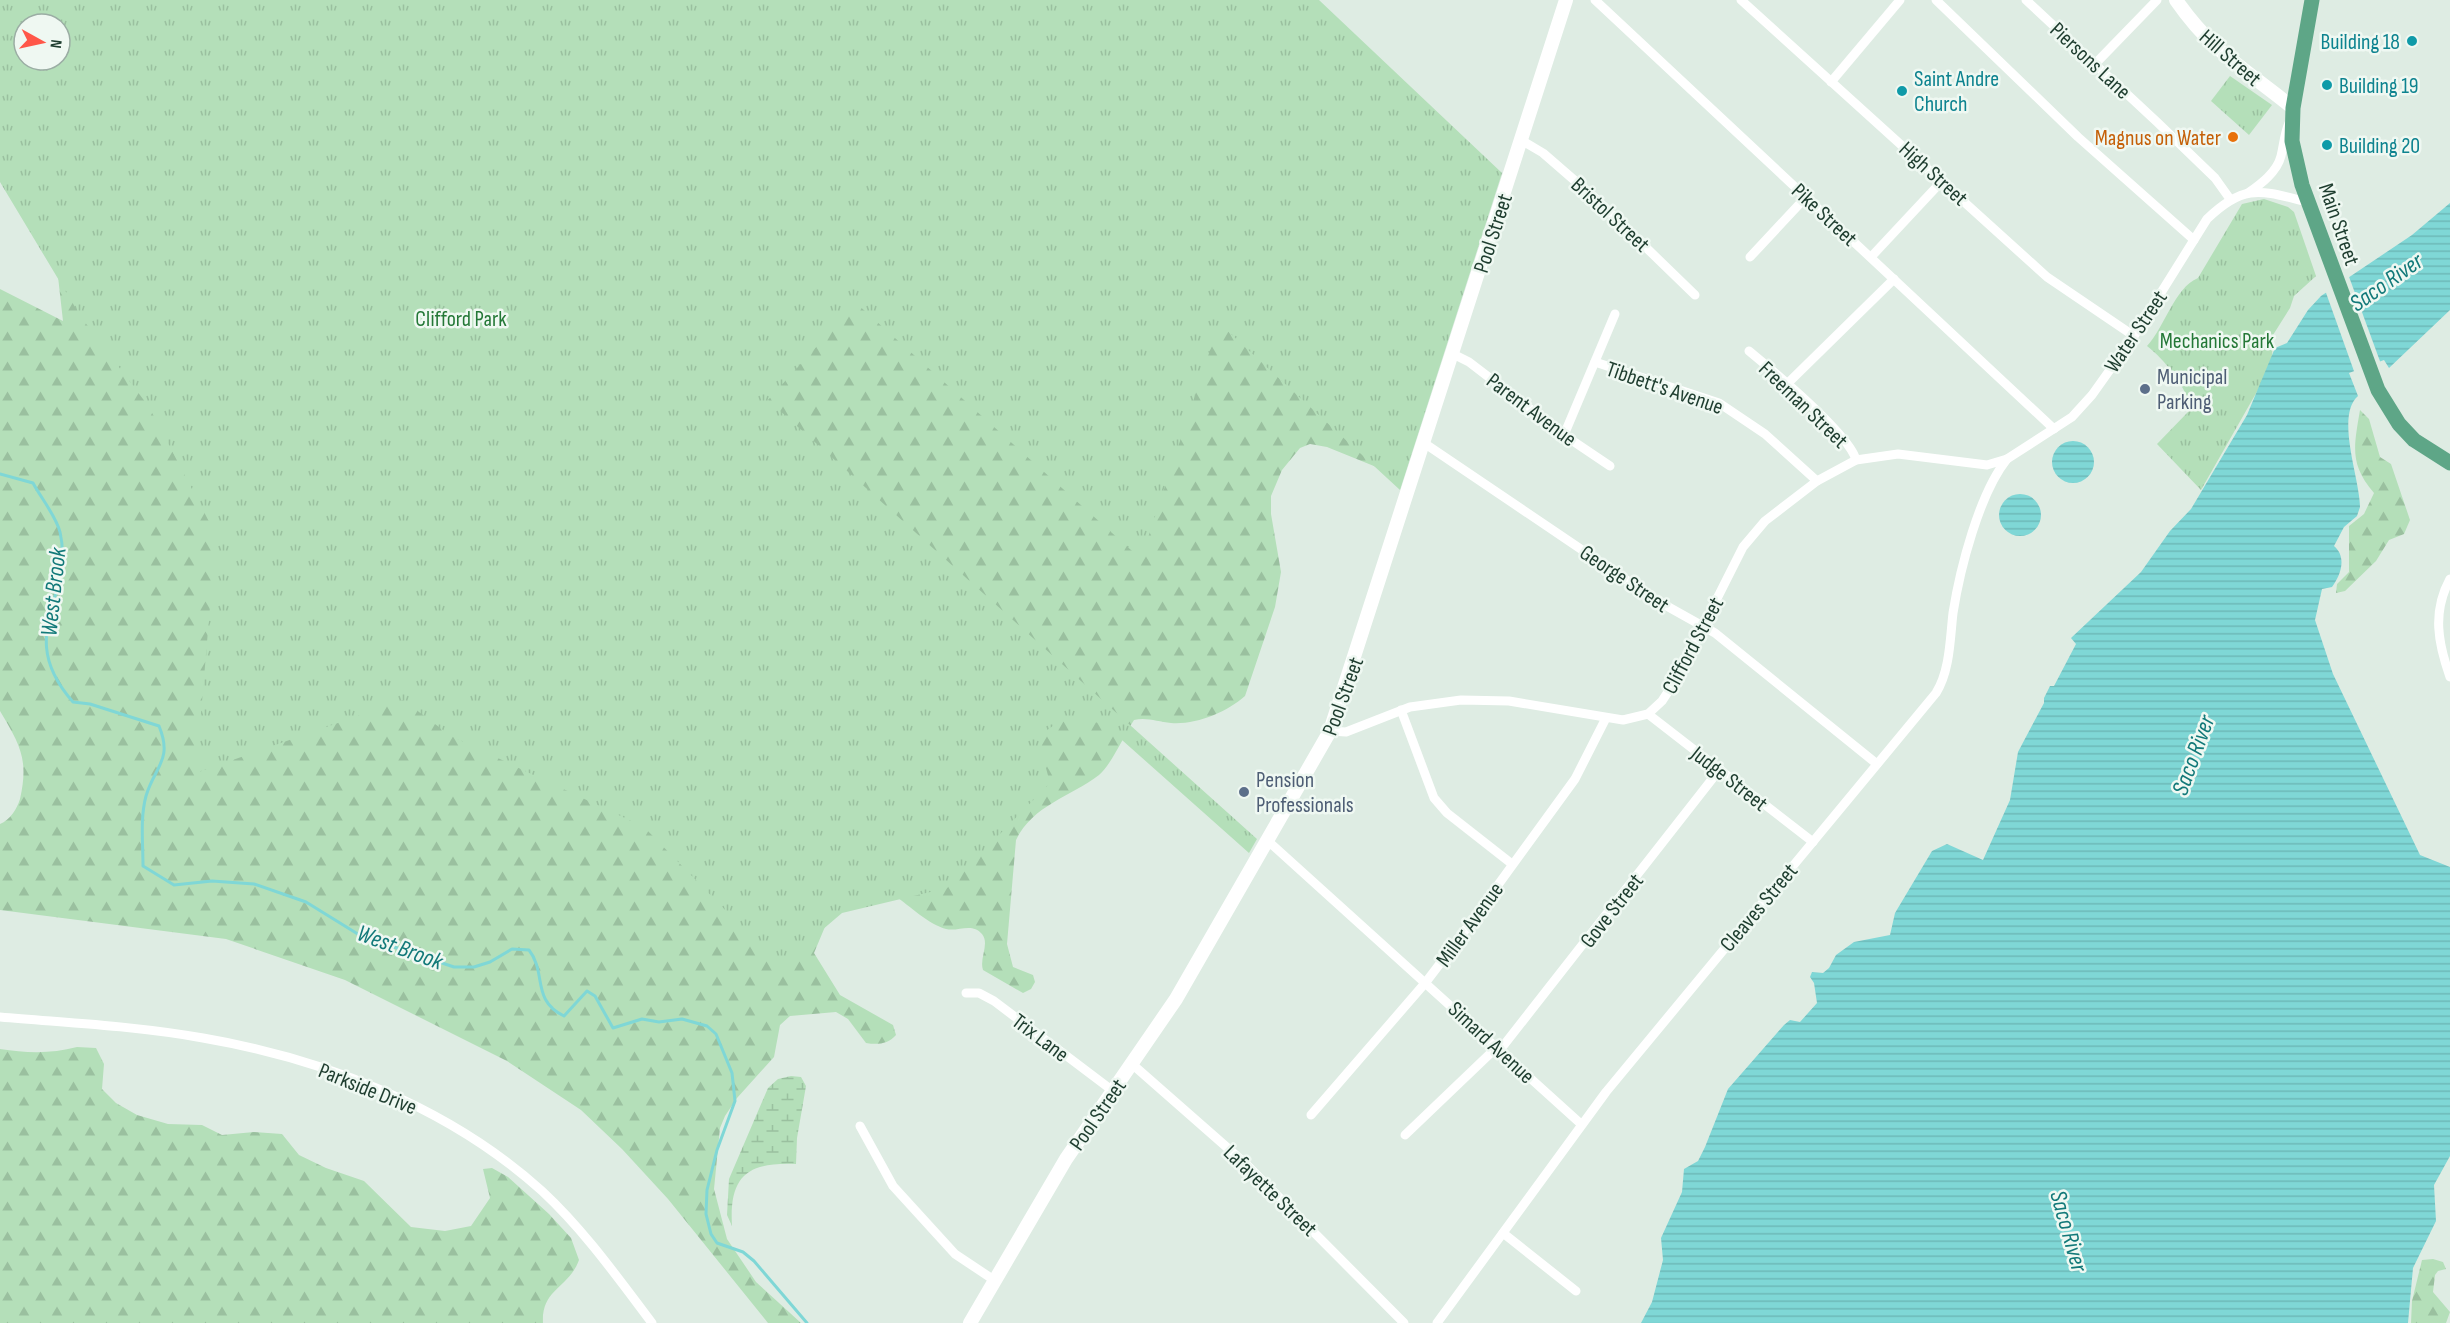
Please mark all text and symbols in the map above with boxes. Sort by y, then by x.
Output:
north arrow [12,12,72,72]
street label: Piersons Lane [2044,17,2136,105]
street label: Hill Street [2193,24,2267,93]
place label: Building 18 [2321,29,2400,56]
marker: Building 18 [2405,34,2419,48]
text: N [45,38,65,49]
place label: Saint Andre Church [1914,66,1999,118]
place label: Building 19 [2339,73,2419,100]
marker: Building 19 [2320,78,2334,92]
marker: Saint Andre Church [1895,84,1909,98]
place label: Magnus on Water [2095,125,2221,152]
marker: Magnus on Water [2226,130,2240,144]
place label: Building 20 [2339,133,2420,160]
street label: High Street [1893,136,1973,212]
marker: Building 20 [2320,138,2334,152]
street label: Bristol Street [1565,172,1655,259]
street label: Pike Street [1785,178,1863,253]
street label: Main Street [2312,180,2365,269]
street label: Pool Street [1468,190,1519,276]
water label: Saco River [2344,246,2430,318]
street label: Water Street [2099,285,2174,378]
park label: Clifford Park [415,306,507,333]
park label: Mechanics Park [2160,328,2275,355]
street label: Tibbett's Avenue [1602,356,1727,421]
street label: Freeman Street [1753,356,1854,455]
place label: Municipal Parking [2157,364,2227,416]
street label: Parent Avenue [1481,368,1581,453]
marker: Municipal Parking [2138,382,2152,396]
street label: George Street [1574,539,1674,619]
water label: West Brook [34,545,73,638]
street label: Clifford Street [1657,592,1730,699]
street label: Pool Street [1317,653,1370,739]
water label: Saco River [2166,710,2222,799]
street label: Judge Street [1684,740,1773,818]
place label: Pension Professionals [1256,767,1354,819]
marker: Pension Professionals [1237,785,1251,799]
street label: Cleaves Street [1714,858,1804,958]
street label: Gove Street [1575,868,1650,954]
street label: Miller Avenue [1431,877,1510,972]
water label: West Brook [353,919,448,977]
street label: Simard Avenue [1442,996,1540,1090]
street label: Trix Lane [1006,1008,1074,1068]
street label: Parkside Drive [314,1057,421,1121]
street label: Pool Street [1064,1073,1133,1156]
street label: Lafayette Street [1217,1140,1323,1243]
water label: Saco River [2043,1187,2094,1276]

